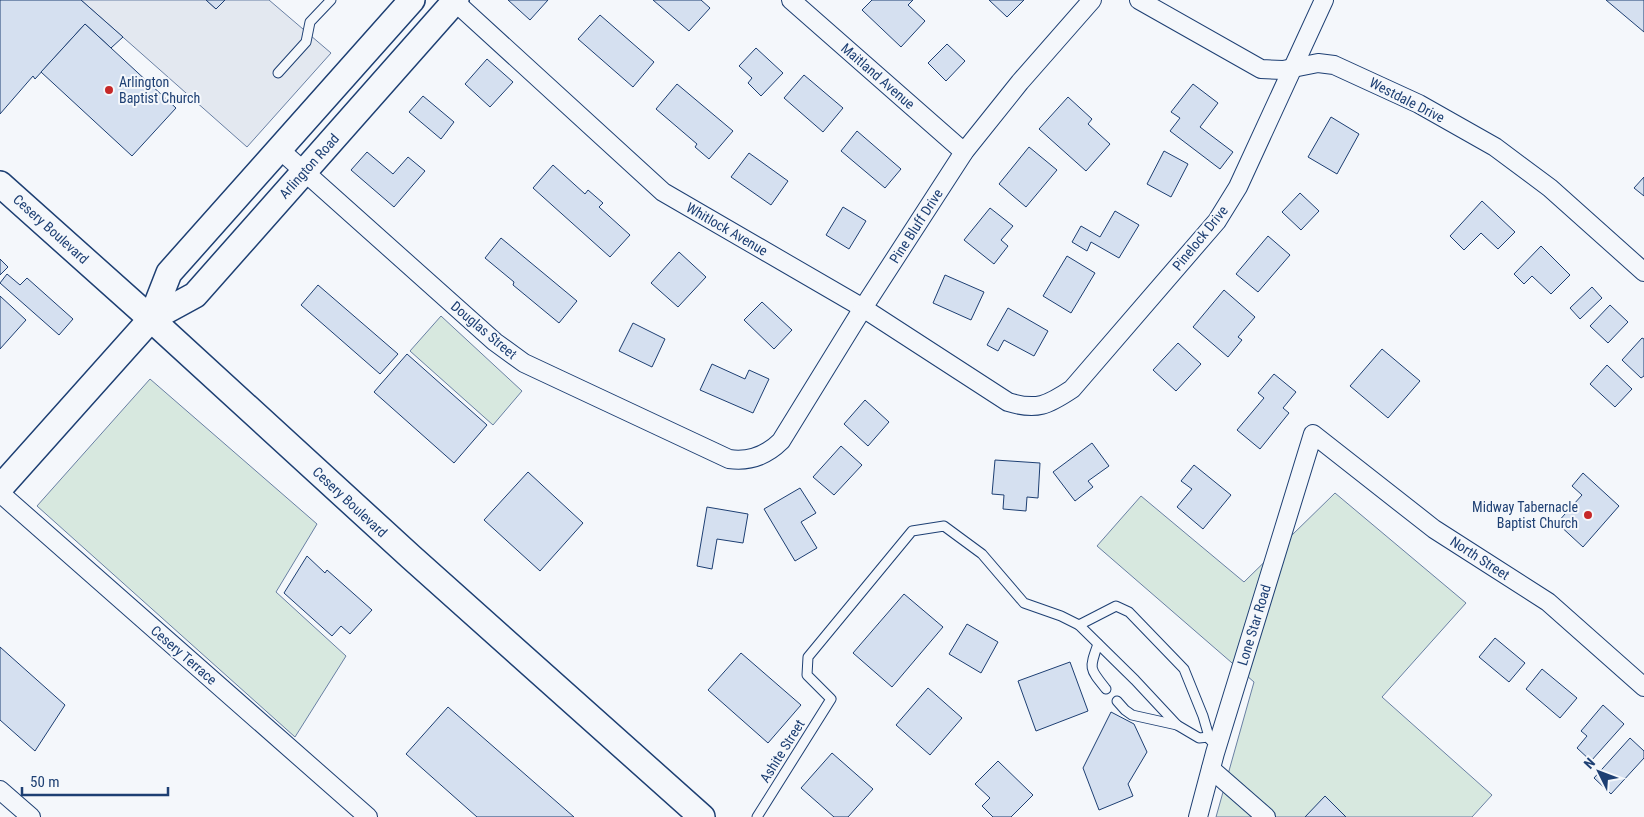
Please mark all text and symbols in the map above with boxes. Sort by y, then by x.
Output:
street label: Maitland Avenue [838,40,918,112]
place label: Arlington Baptist Church [119,74,200,106]
street label: Westdale Drive [1367,74,1448,126]
marker: Arlington Baptist Church [103,84,115,96]
street label: Arlington Road [276,130,342,202]
street label: Pine Bluff Drive [886,186,946,266]
street label: Cesery Boulevard [10,191,92,267]
street label: Whitlock Avenue [683,199,771,259]
street label: Pinelock Drive [1169,202,1231,274]
street label: Douglas Street [448,298,520,362]
street label: Cesery Boulevard [310,464,390,540]
place label: Midway Tabernacle Baptist Church [1472,499,1578,531]
marker: Midway Tabernacle Baptist Church [1582,509,1594,521]
street label: North Street [1447,533,1513,583]
street label: Lone Star Road [1234,583,1274,667]
street label: Cesery Terrace [148,622,220,688]
street label: Ashite Street [756,717,808,785]
north arrow [1574,747,1624,797]
text: N [1581,755,1598,772]
scale bar [22,764,169,796]
text: 50 m [30,773,60,791]

